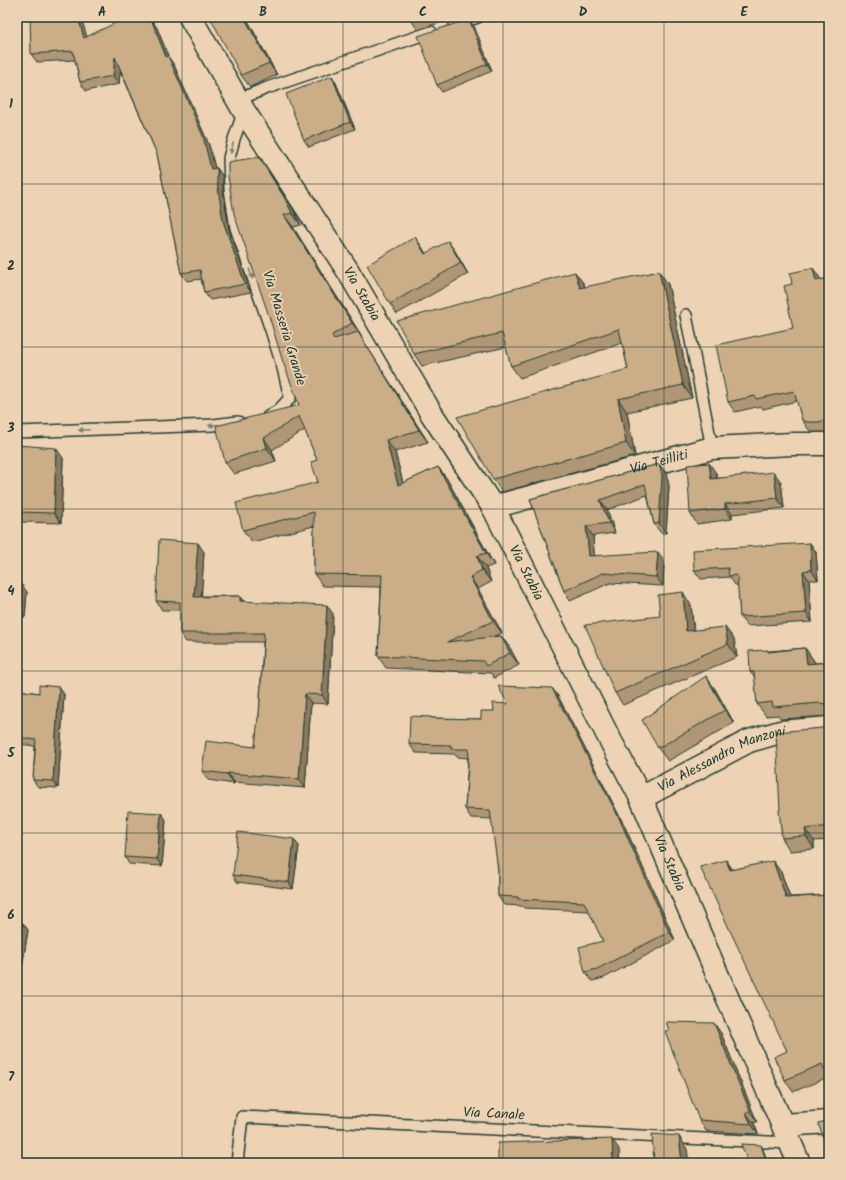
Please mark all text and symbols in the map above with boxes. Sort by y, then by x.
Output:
text: A [98,2,106,23]
text: B [259,2,267,23]
text: C [419,2,427,23]
text: D [579,2,588,23]
text: E [740,2,748,23]
text: 1 [9,94,13,115]
one-way arrow [229,142,235,154]
text: 2 [7,256,15,277]
street label: Via Stabia [337,263,386,325]
street label: Via Masseria Grande [256,268,312,389]
one-way arrow [249,269,255,281]
text: 3 [6,418,15,439]
one-way arrow [208,421,220,428]
one-way arrow [77,427,90,433]
street label: Via Teilliti [628,444,691,481]
street label: Via Stabia [503,541,549,604]
text: 4 [7,581,15,602]
street label: Via Alessandro Manzoni [654,721,787,798]
text: 5 [7,743,16,764]
street label: Via Stabia [647,832,691,895]
text: 6 [7,905,15,926]
text: 7 [8,1067,15,1088]
street label: Via Canale [463,1101,526,1127]

